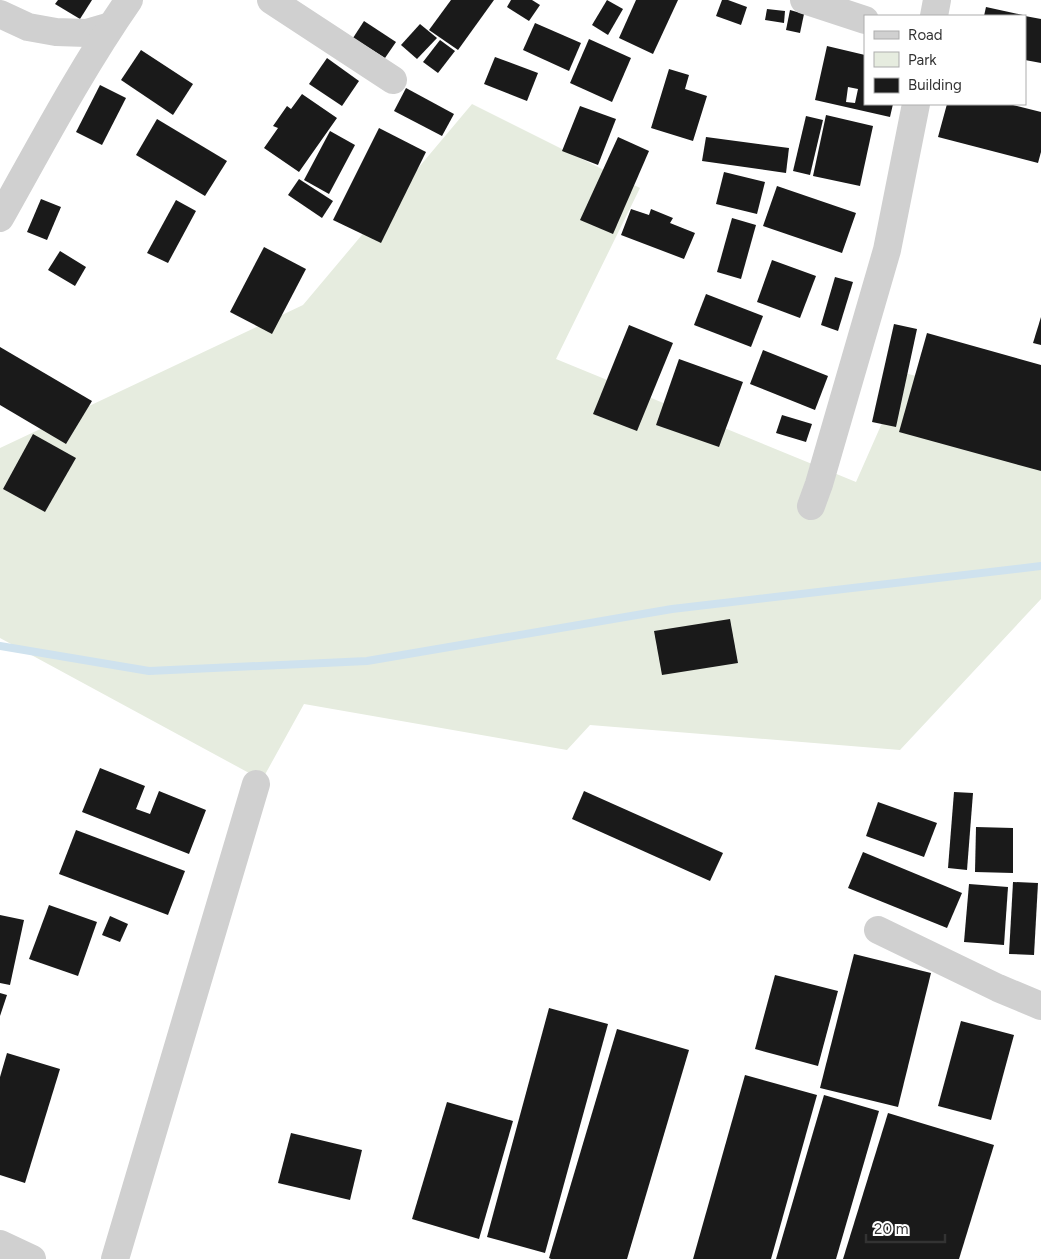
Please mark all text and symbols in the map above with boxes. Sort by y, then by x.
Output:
legend [864,15,1026,105]
text: Road [908,26,943,44]
text: Park [908,51,937,69]
text: Building [908,76,962,94]
scale bar [866,1212,945,1244]
text: 20 m [874,1220,908,1238]

